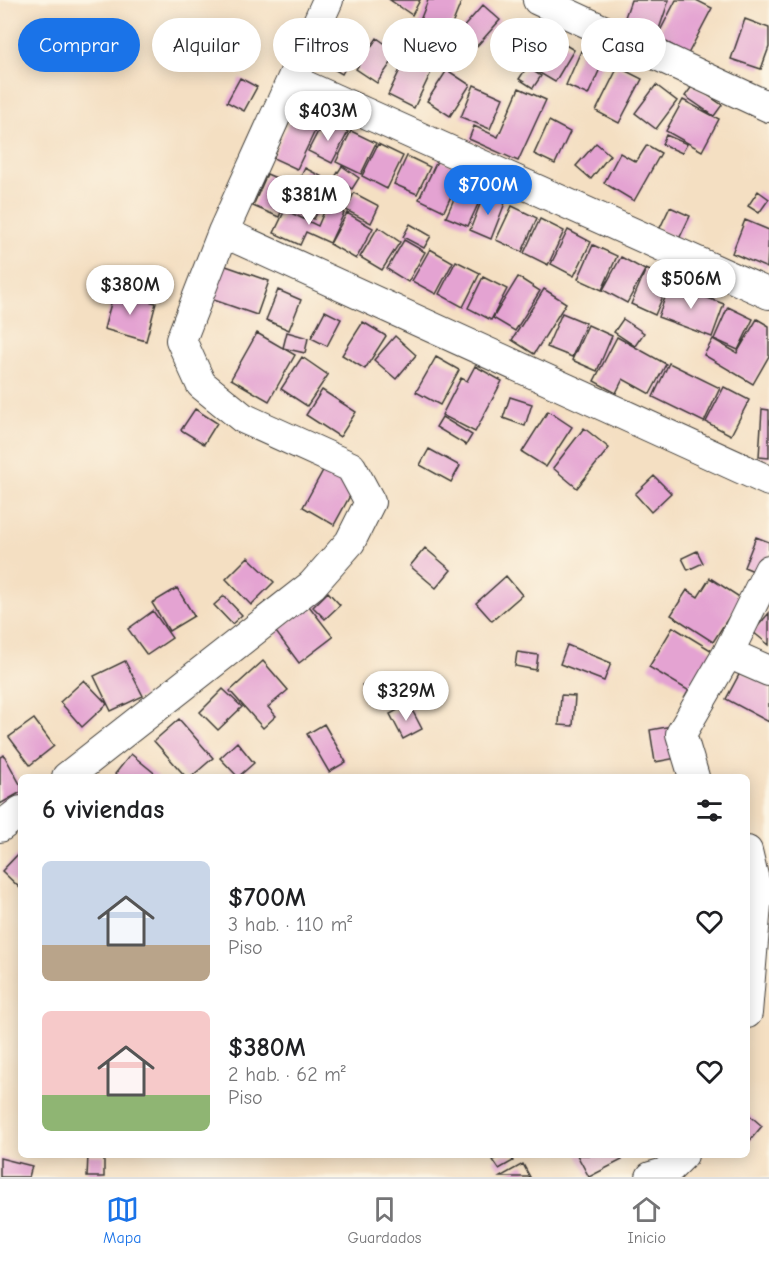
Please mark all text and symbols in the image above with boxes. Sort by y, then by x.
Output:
chip: Comprar [18,18,140,72]
chip: Alquilar [152,18,261,72]
chip: Filtros [273,18,370,72]
chip: Nuevo [382,18,478,72]
chip: Piso [490,18,569,72]
chip: Casa [581,18,666,72]
pin: $403M [286,91,370,142]
text: $403M [299,99,357,122]
pin: $700M [446,165,530,216]
text: $700M [458,173,518,196]
pin: $381M [267,175,351,226]
text: $381M [281,183,337,206]
pin: $506M [649,259,733,310]
pin: $380M [88,265,172,316]
text: $506M [661,267,721,290]
text: $380M [100,273,160,296]
pin: $329M [364,671,448,722]
text: $329M [377,679,435,702]
icon: filters [693,794,726,827]
text: 6 viviendas [42,795,164,825]
text: $700M [228,883,306,913]
icon: home [90,885,162,957]
icon: heart [693,905,726,938]
text: 3 hab. · 110 m² [228,913,352,936]
text: Piso [228,936,263,959]
text: $380M [228,1033,306,1063]
icon: home [90,1035,162,1107]
icon: heart [693,1055,726,1088]
text: 2 hab. · 62 m² [228,1063,346,1086]
text: Piso [228,1086,263,1109]
tab: Mapa [103,1193,141,1247]
tab: Guardados [347,1193,421,1247]
tab: Inicio [627,1193,666,1247]

